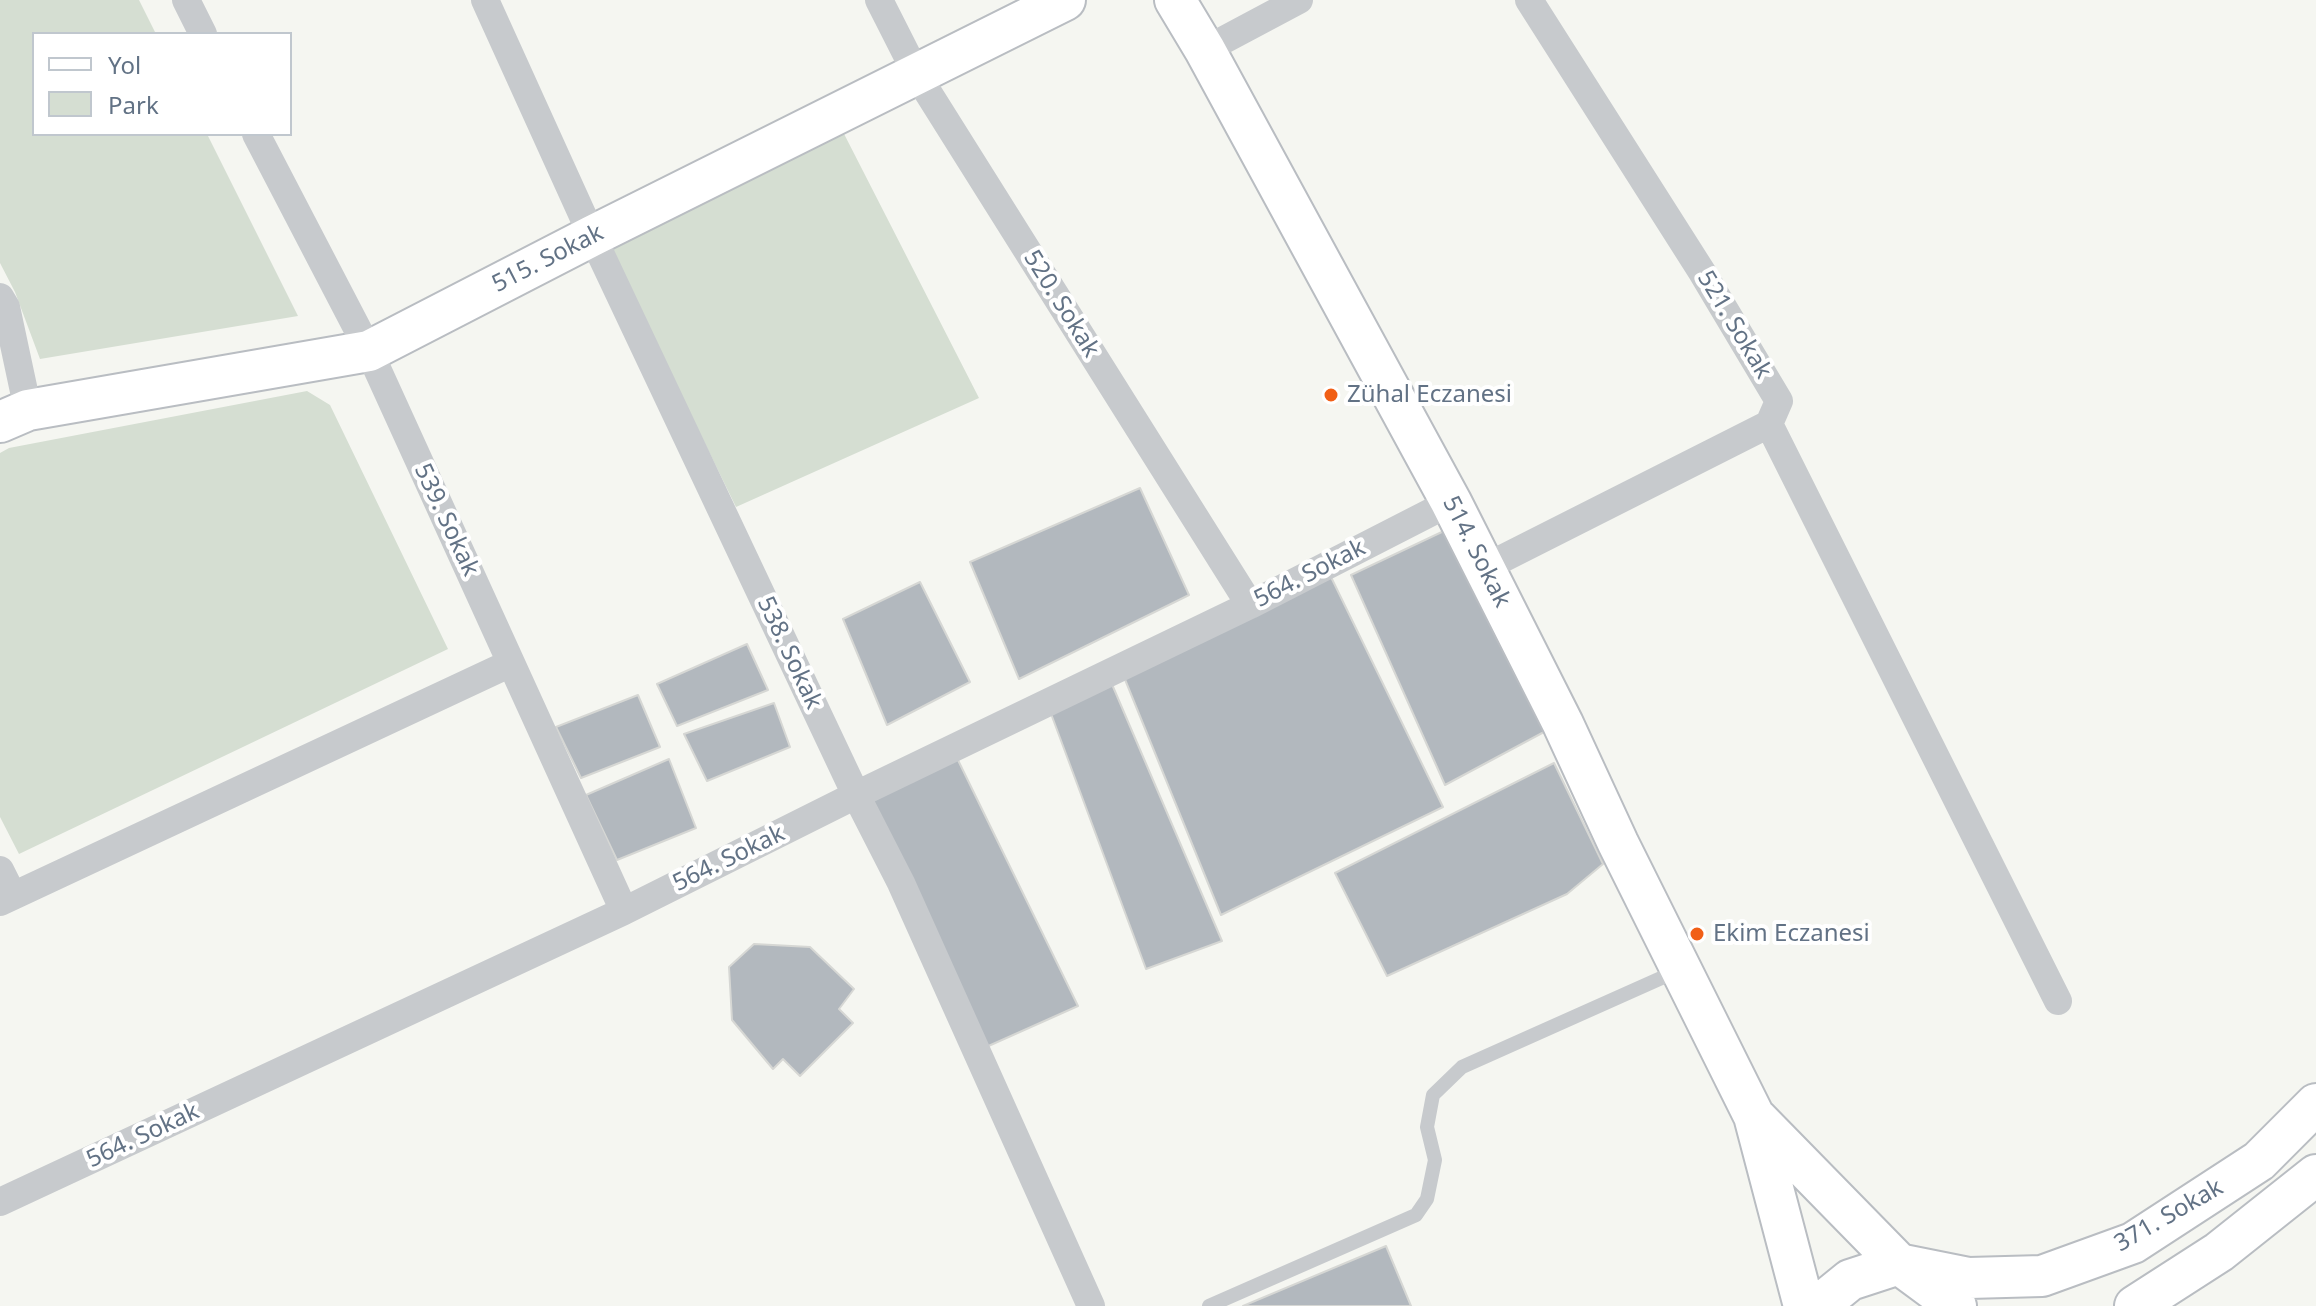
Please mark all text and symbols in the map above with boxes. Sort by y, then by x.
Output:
legend [32,32,292,136]
text: Yol [108,48,141,81]
text: Park [108,88,159,121]
street label: 515. Sokak [488,219,608,299]
street label: 520. Sokak [1017,245,1105,363]
street label: 521. Sokak [1691,266,1777,384]
place label: Zühal Eczanesi [1347,381,1512,409]
marker: Zühal Eczanesi [1322,386,1340,404]
street label: 539. Sokak [407,459,485,581]
street label: 514. Sokak [1436,492,1516,612]
street label: 564. Sokak [1250,534,1370,614]
street label: 538. Sokak [750,592,828,714]
street label: 564. Sokak [668,820,790,898]
place label: Ekim Eczanesi [1713,920,1870,948]
marker: Ekim Eczanesi [1688,925,1706,943]
street label: 564. Sokak [82,1097,204,1175]
street label: 371. Sokak [2110,1173,2228,1259]

